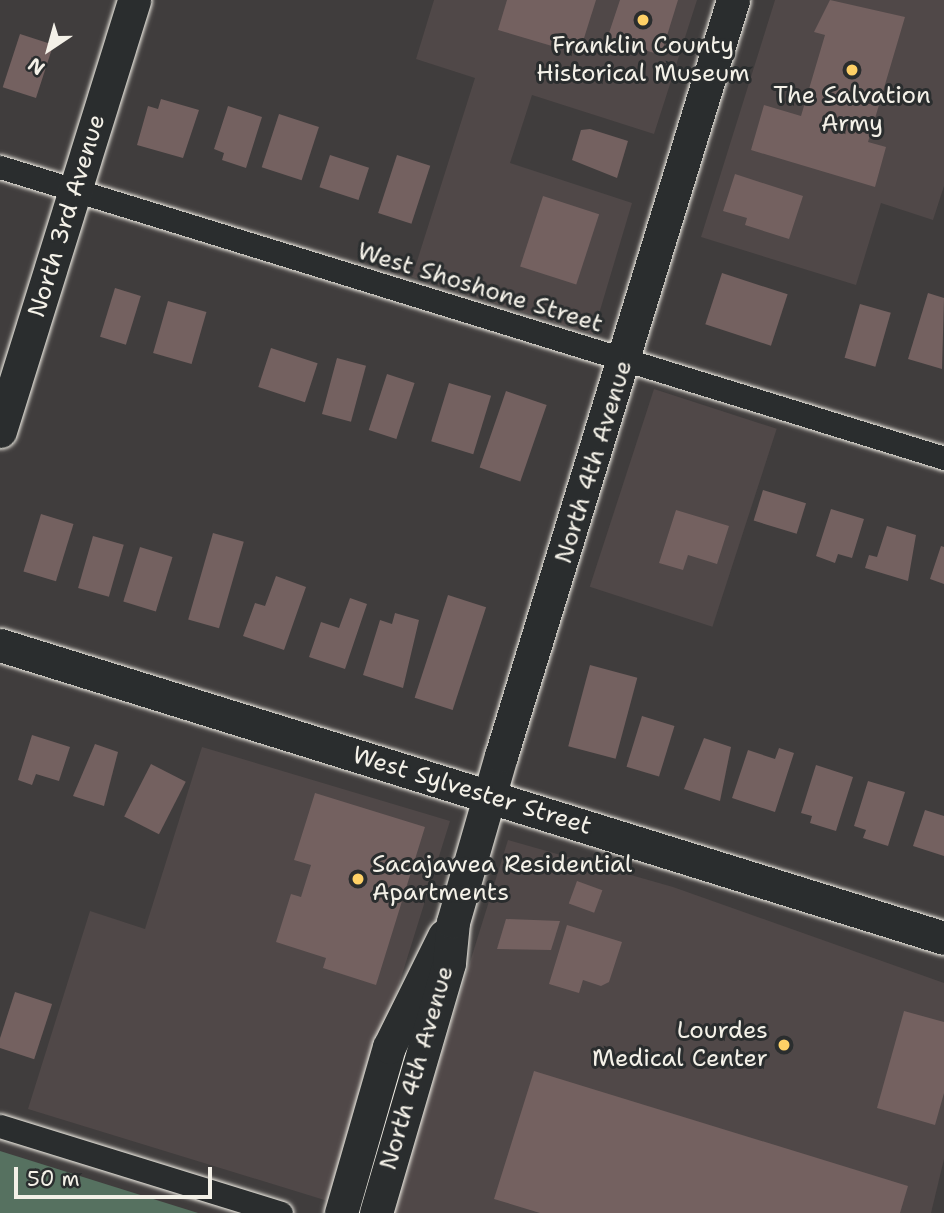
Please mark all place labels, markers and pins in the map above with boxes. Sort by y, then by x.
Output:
marker: Franklin County Historical Museum [635,12,651,28]
place label: Franklin County Historical Museum [536,32,750,88]
marker: The Salvation Army [844,62,860,78]
place label: The Salvation Army [773,82,931,138]
place label: Sacajawea Residential Apartments [372,851,632,907]
marker: Sacajawea Residential Apartments [350,871,366,887]
place label: Lourdes Medical Center [592,1017,768,1073]
marker: Lourdes Medical Center [774,1035,794,1055]

